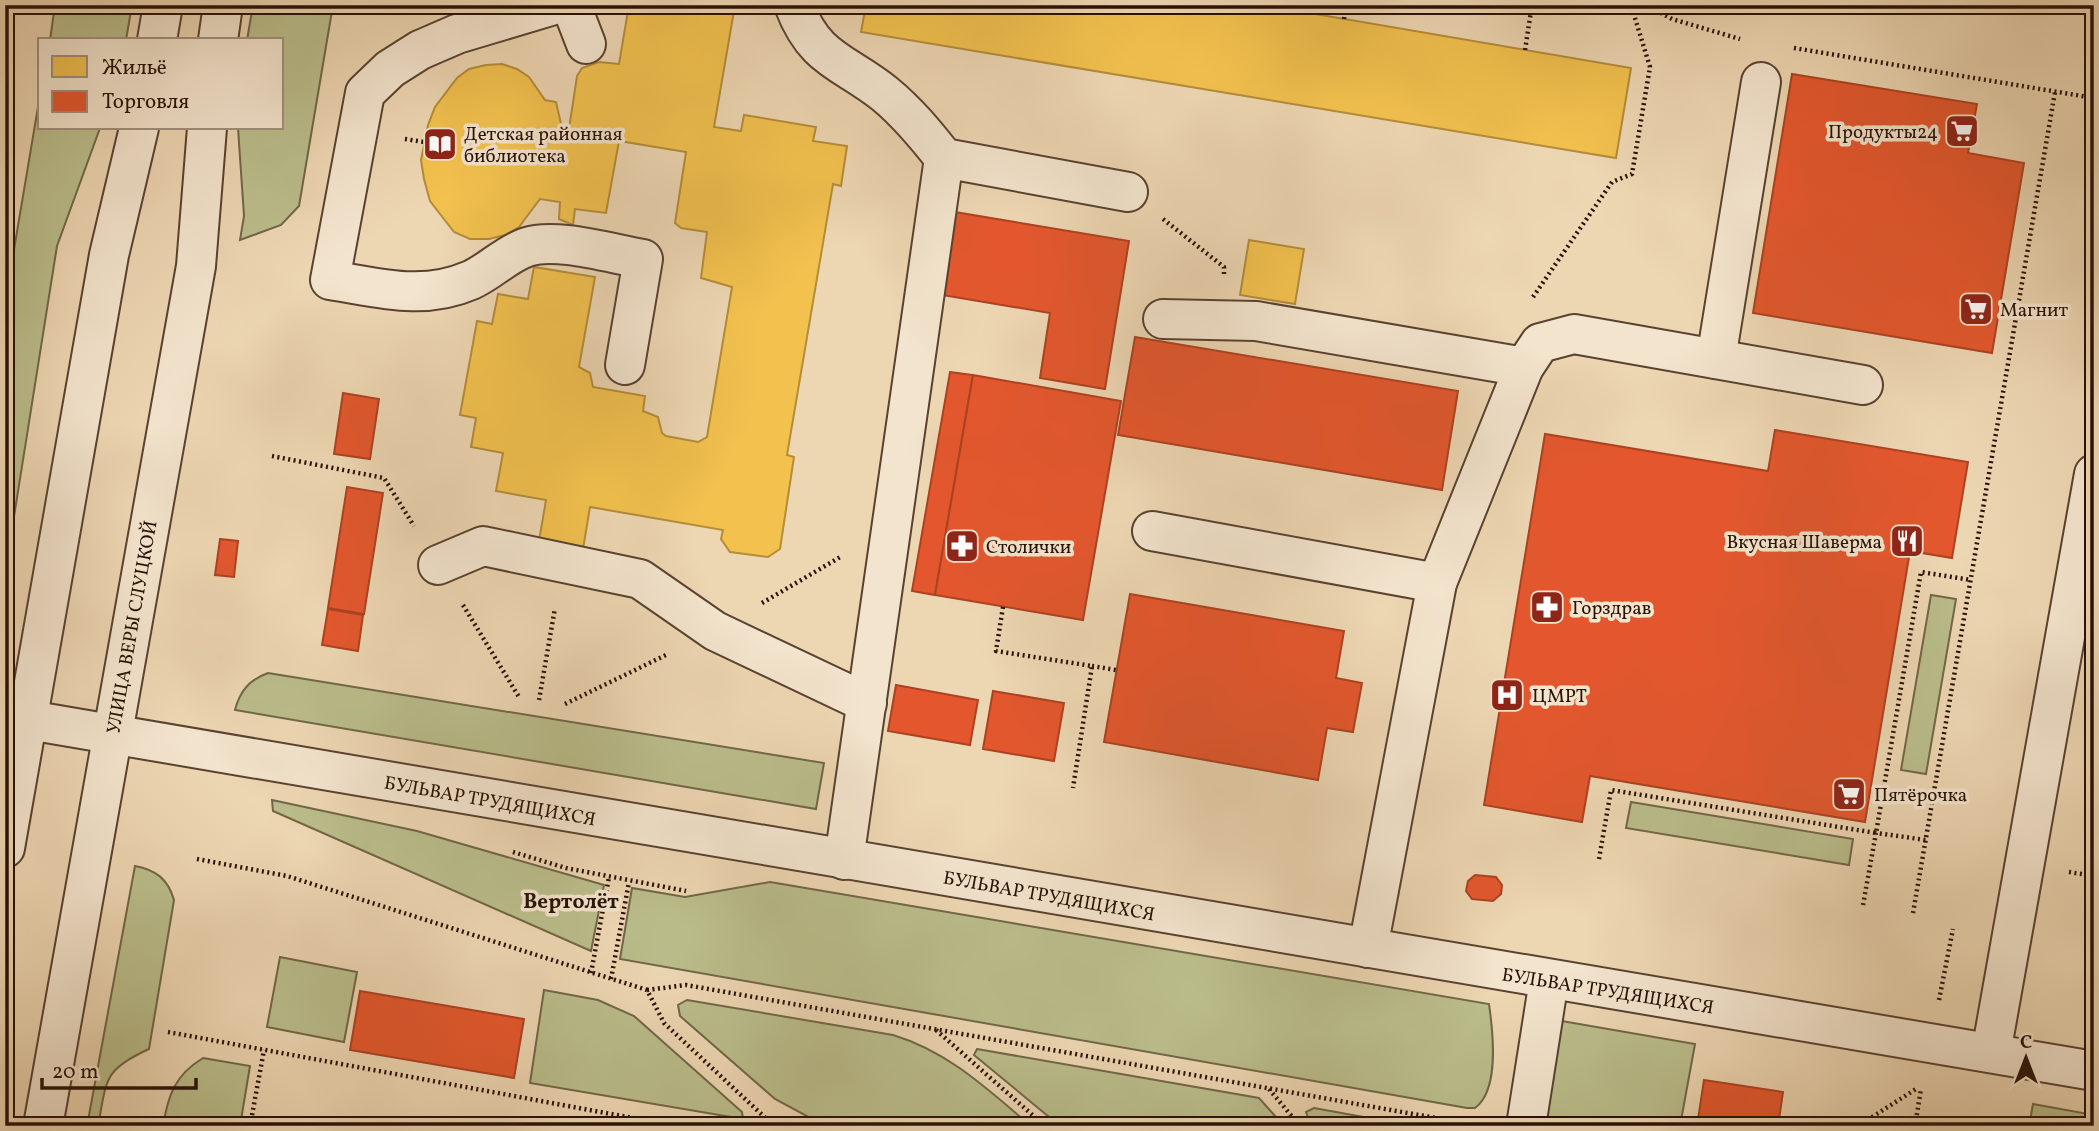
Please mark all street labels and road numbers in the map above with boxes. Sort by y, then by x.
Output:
street label: УЛИЦА ВЕРЫ СЛУЦКОЙ [101,518,165,736]
street label: БУЛЬВАР ТРУДЯЩИХСЯ [382,771,598,833]
street label: БУЛЬВАР ТРУДЯЩИХСЯ [941,866,1157,928]
street label: БУЛЬВАР ТРУДЯЩИХСЯ [1500,962,1716,1022]

